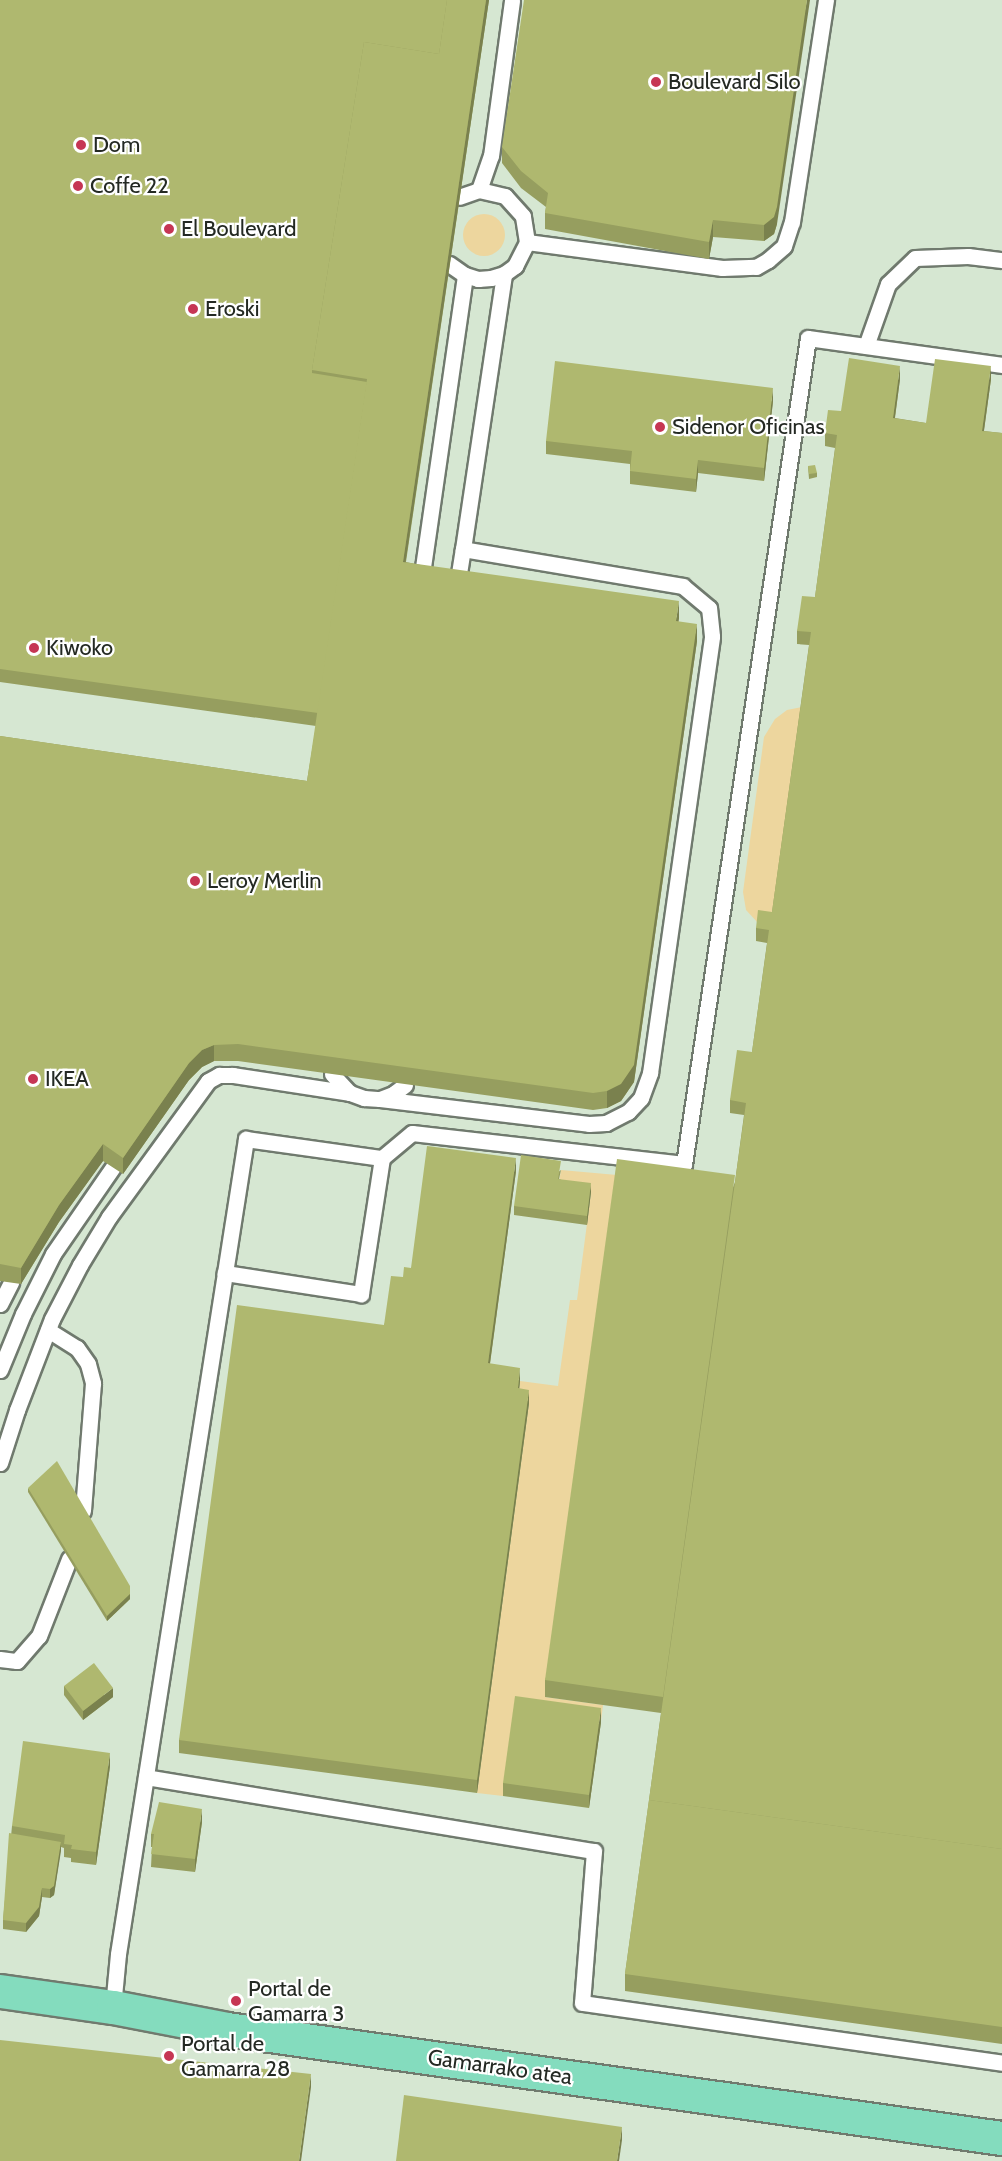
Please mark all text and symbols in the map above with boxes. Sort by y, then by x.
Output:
place label: Boulevard Silo [668,69,801,95]
marker: Boulevard Silo [649,75,663,89]
place label: Dom [93,132,140,158]
marker: Dom [74,138,88,152]
place label: Coffe 22 [90,173,169,199]
marker: Coffe 22 [71,179,85,193]
place label: El Boulevard [181,216,296,242]
marker: El Boulevard [162,222,176,236]
place label: Eroski [205,296,259,322]
marker: Eroski [186,302,200,316]
place label: Sidenor Oficinas [672,414,825,440]
marker: Sidenor Oficinas [653,420,667,434]
place label: Kiwoko [46,635,113,661]
marker: Kiwoko [27,641,41,655]
place label: Leroy Merlin [207,868,322,894]
marker: Leroy Merlin [188,874,202,888]
place label: IKEA [45,1066,89,1092]
marker: IKEA [26,1072,40,1086]
place label: Portal de Gamarra 3 [248,1975,344,2026]
marker: Portal de Gamarra 3 [229,1994,243,2008]
place label: Portal de Gamarra 28 [181,2030,290,2082]
street label: Gamarrako atea [426,2044,574,2090]
marker: Portal de Gamarra 28 [162,2049,176,2063]

